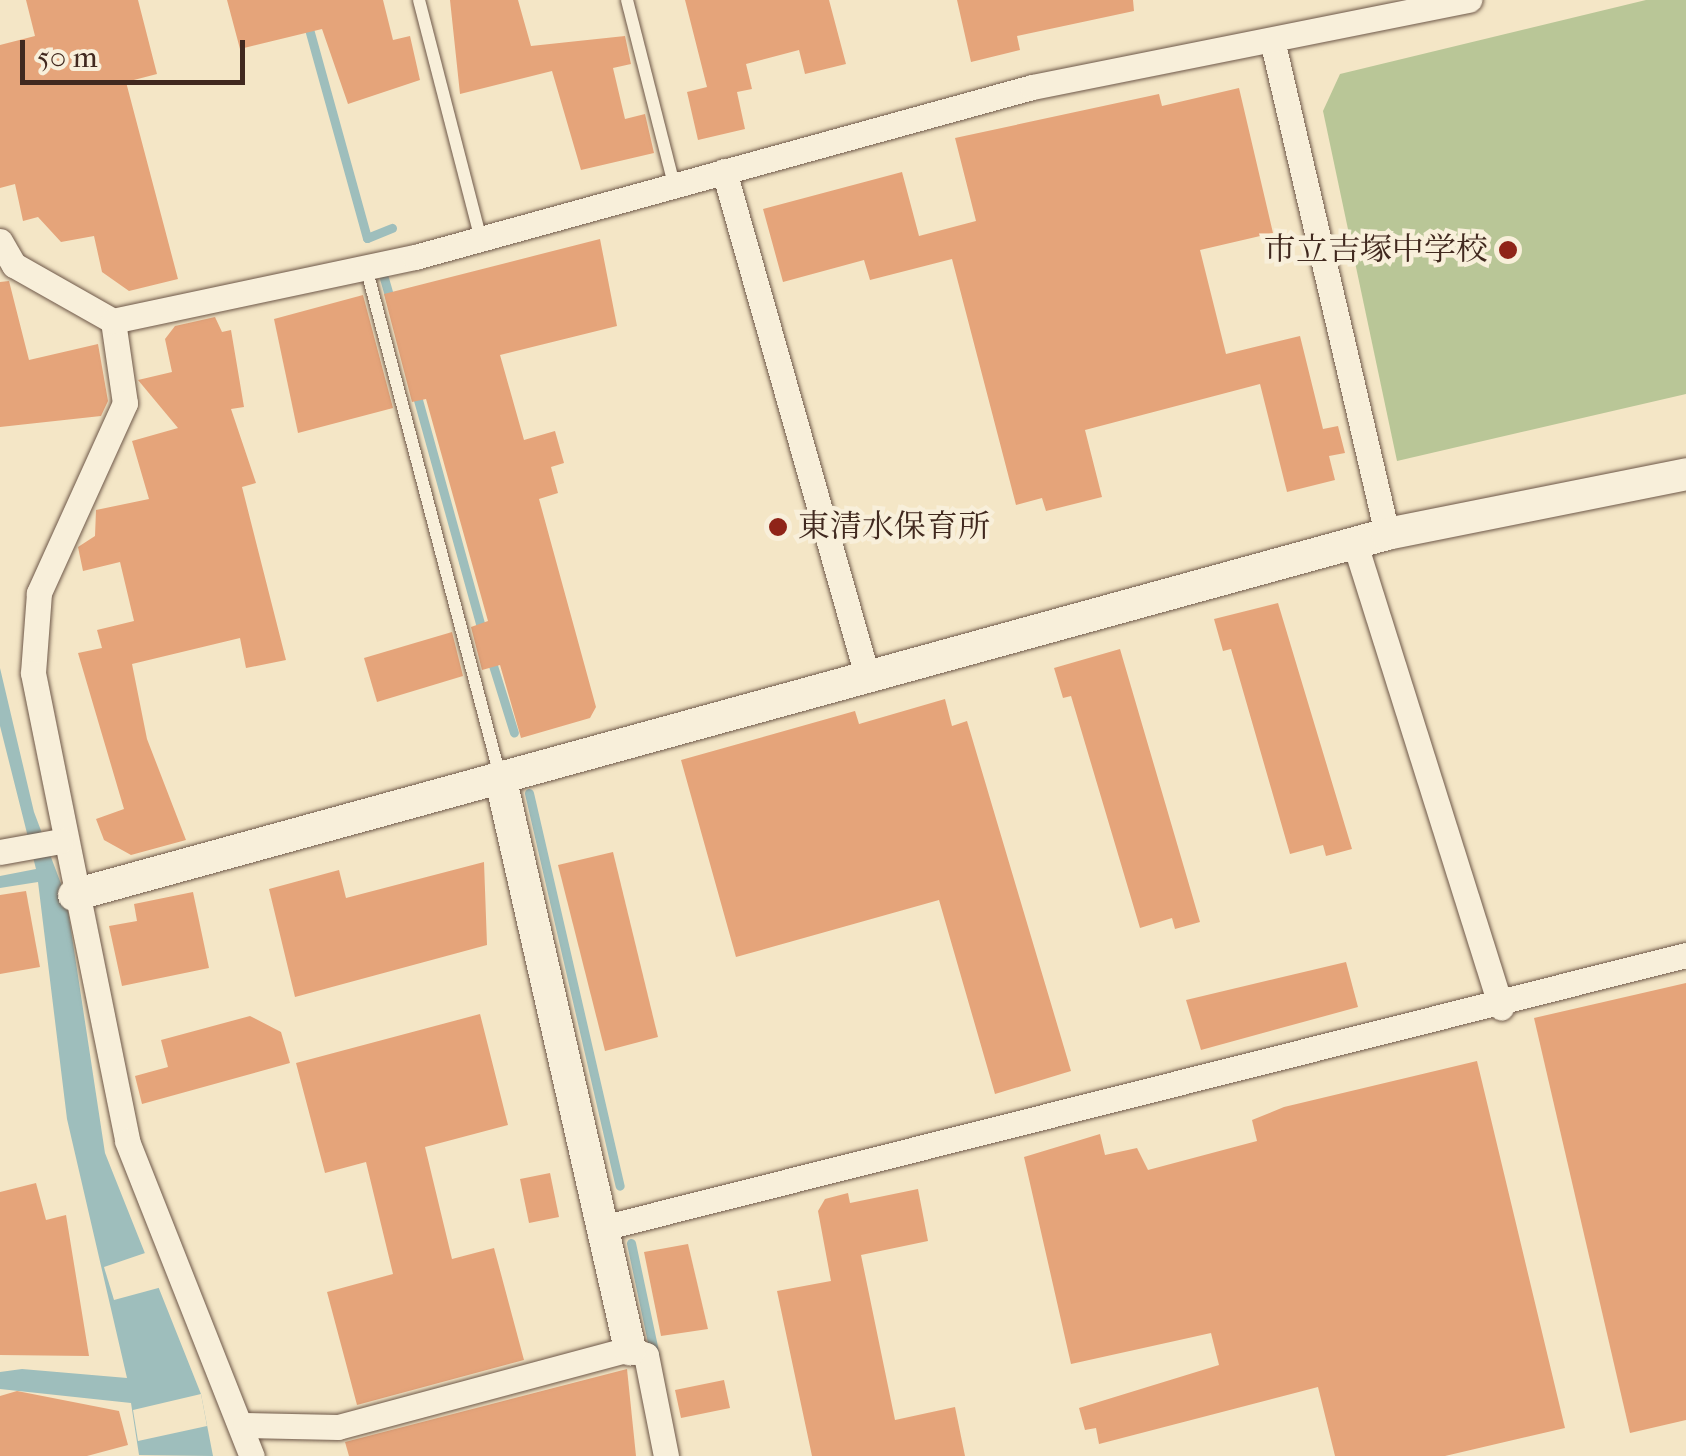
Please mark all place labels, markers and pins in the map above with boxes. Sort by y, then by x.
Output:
place label: 市立吉塚中学校 [1264,231,1488,269]
marker: 市立吉塚中学校 [1497,239,1519,261]
place label: 東清水保育所 [798,508,990,546]
marker: 東清水保育所 [767,516,789,538]

